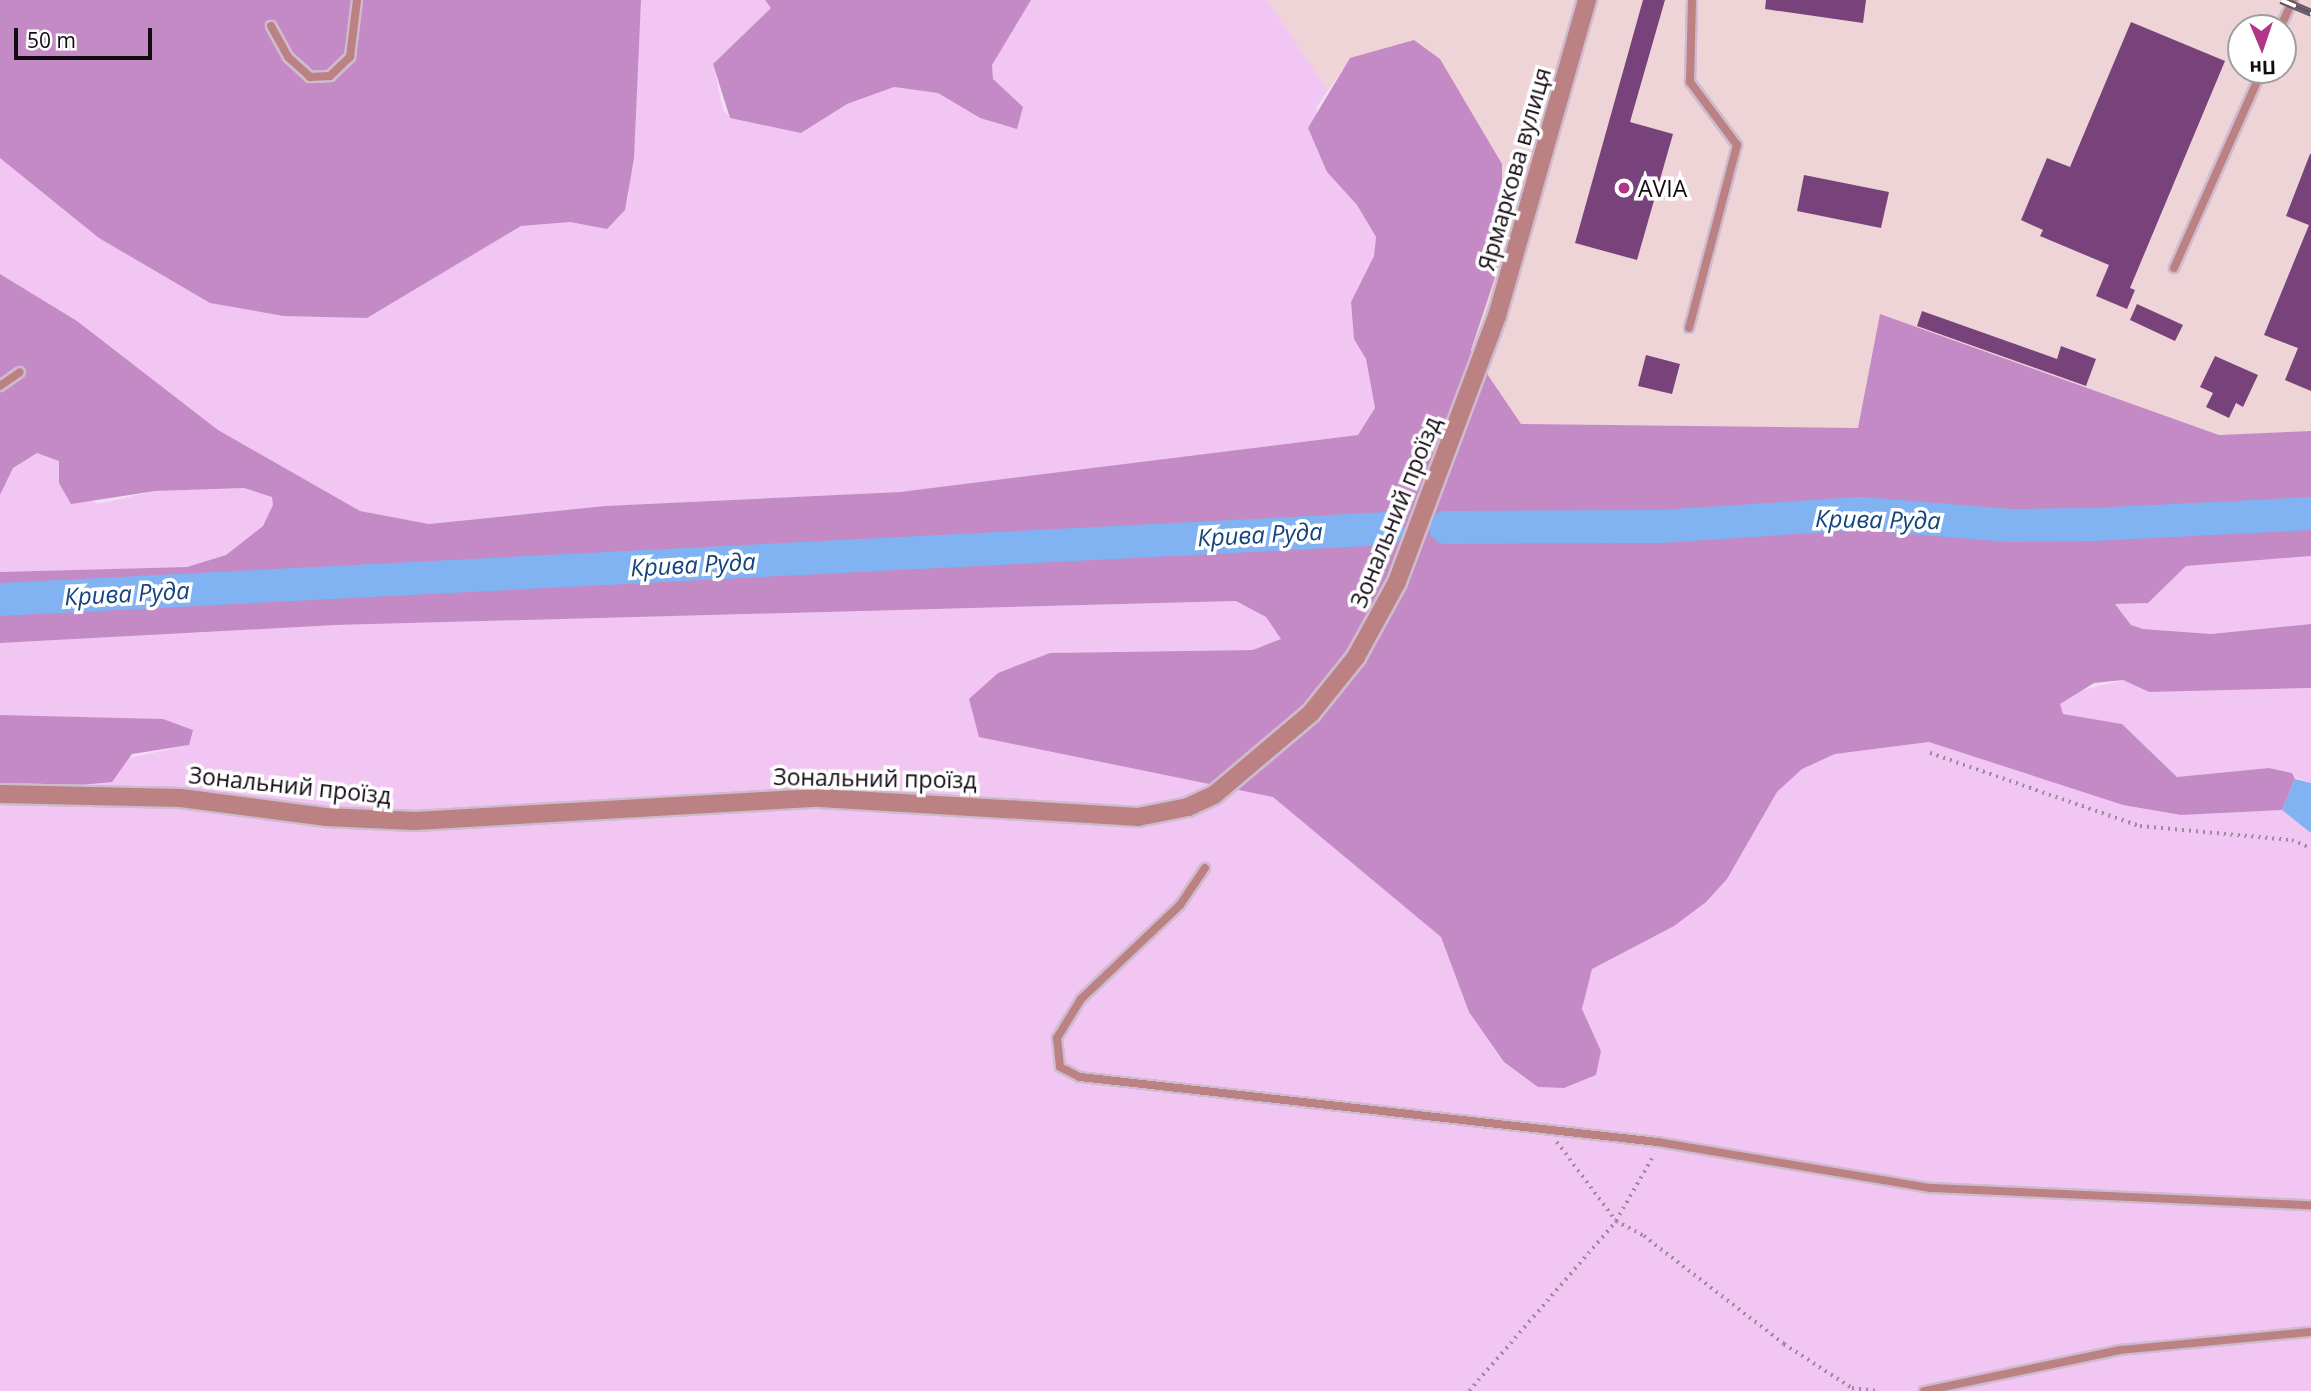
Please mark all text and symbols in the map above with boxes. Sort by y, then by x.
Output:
scale bar [18,14,156,58]
north arrow [2227,14,2297,84]
text: 50 m [27,26,76,54]
text: Пн [2249,55,2276,81]
street label: Ярмаркова вулиця [1472,64,1556,274]
place label: AVIA [1638,174,1687,202]
marker: AVIA [1616,180,1632,196]
street label: Зональний проїзд [1344,413,1446,611]
water label: Крива Руда [1815,504,1941,534]
water label: Крива Руда [1197,516,1323,552]
water label: Крива Руда [630,546,756,582]
water label: Крива Руда [64,575,190,611]
street label: Зональний проїзд [187,761,393,809]
street label: Зональний проїзд [773,762,977,794]

